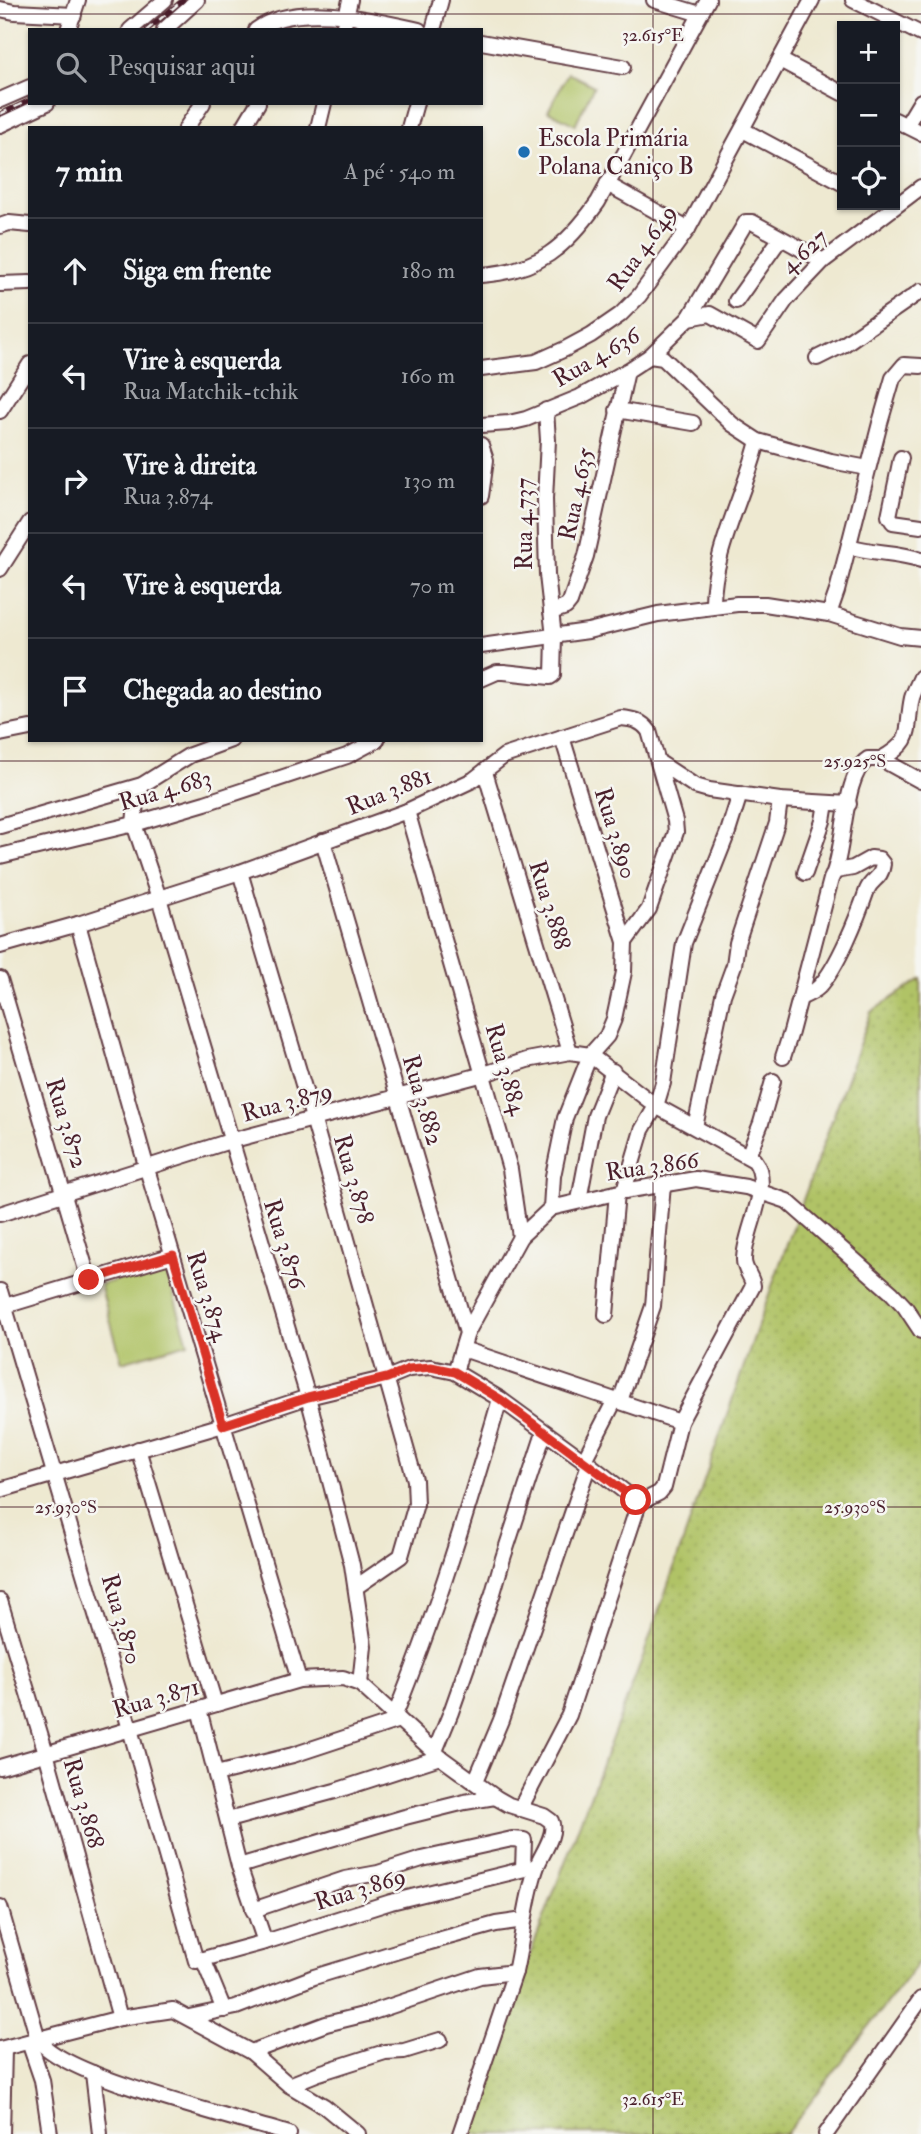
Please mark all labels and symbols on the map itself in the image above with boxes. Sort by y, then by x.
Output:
text: 32.615°E [622,24,684,47]
place label: Escola Primária Polana Caniço B [538,123,694,182]
marker: Escola Primária Polana Caniço B [516,144,532,160]
street label: Rua 4.649 [601,199,684,298]
street label: 4.627 [774,222,835,281]
street label: Rua 4.636 [547,319,647,395]
street label: Rua 4.635 [552,444,602,543]
street label: Rua 4.737 [509,478,540,570]
text: 25.925°S [824,750,886,773]
street label: Rua 3.881 [342,760,436,823]
street label: Rua 4.683 [115,762,215,818]
street label: Rua 3.890 [587,784,644,883]
street label: Rua 3.888 [521,857,578,954]
street label: Rua 3.884 [478,1020,534,1119]
street label: Rua 3.882 [395,1051,450,1149]
street label: Rua 3.872 [38,1074,95,1172]
street label: Rua 3.879 [238,1076,336,1129]
street label: Rua 3.878 [326,1131,381,1227]
street label: Rua 3.866 [604,1144,702,1188]
street label: Rua 3.876 [256,1195,313,1295]
street label: Rua 3.874 [179,1247,236,1346]
route end [73,1264,104,1295]
route start [620,1484,651,1515]
text: 25.930°S [35,1496,97,1519]
text: 25.930°S [824,1496,886,1519]
street label: Rua 3.870 [94,1570,149,1668]
street label: Rua 3.871 [109,1671,203,1726]
street label: Rua 3.868 [56,1754,111,1852]
street label: Rua 3.869 [311,1861,410,1918]
text: 32.615°E [622,2088,684,2111]

